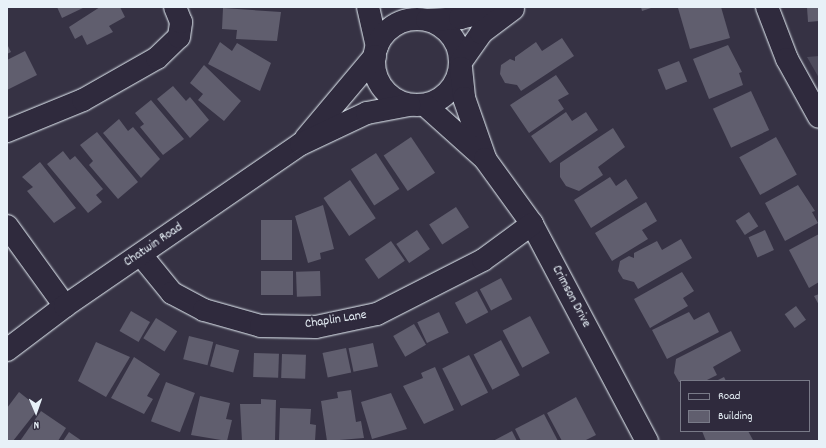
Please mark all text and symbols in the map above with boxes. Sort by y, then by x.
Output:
street label: Chatwin Road [122,221,186,271]
street label: Crimson Drive [547,263,593,331]
street label: Chaplin Lane [304,308,368,334]
legend [680,380,810,432]
text: Road [718,388,740,405]
north arrow [16,392,56,432]
text: Building [718,408,753,425]
text: N [33,416,39,432]

